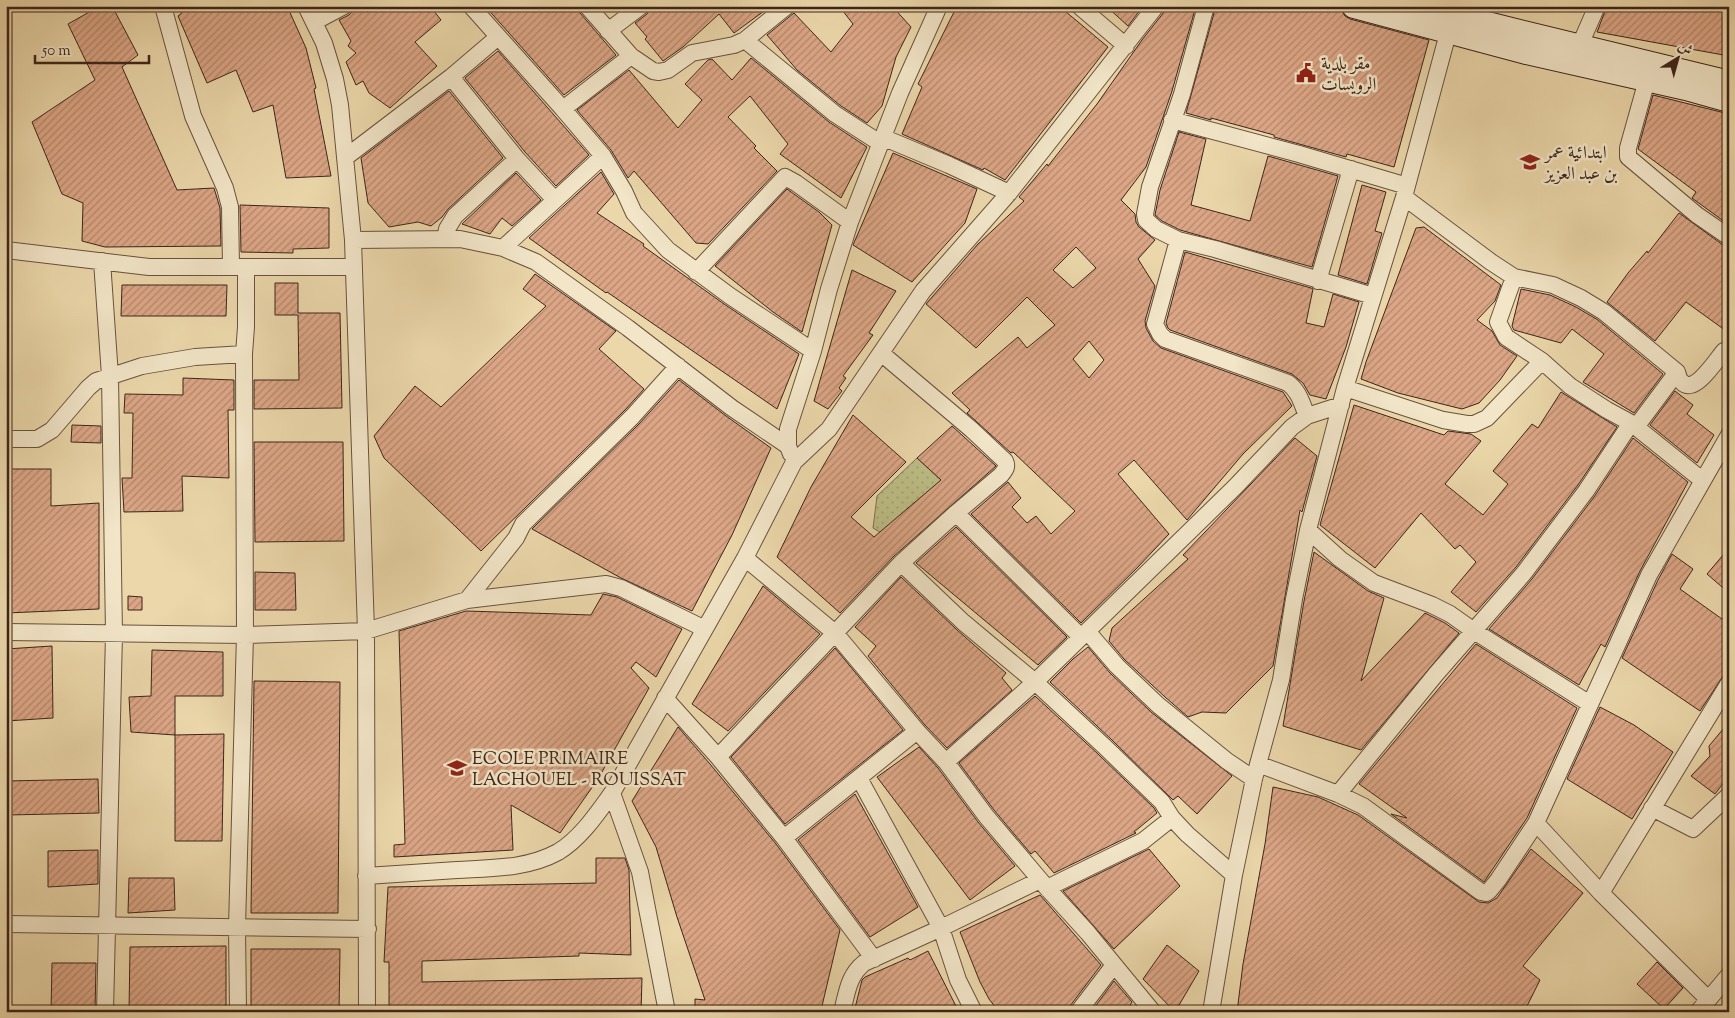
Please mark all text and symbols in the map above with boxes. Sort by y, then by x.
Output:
scale bar [35,32,149,64]
north arrow [1652,32,1702,82]
text: ش [1673,37,1696,61]
text: 50 m [41,41,71,62]
place label: مقر بلدية الرويسات [1321,52,1376,99]
public building icon: مقر بلدية الرويسات [1295,62,1317,84]
place label: ابتدائية عمر بن عبد العزيز [1543,141,1618,188]
school or university icon: ابتدائية عمر بن عبد العزيز [1519,151,1541,173]
place label: ECOLE PRIMAIRE LACHOUEL - ROUISSAT [472,747,686,794]
school or university icon: ECOLE PRIMAIRE LACHOUEL - ROUISSAT [446,757,468,779]

